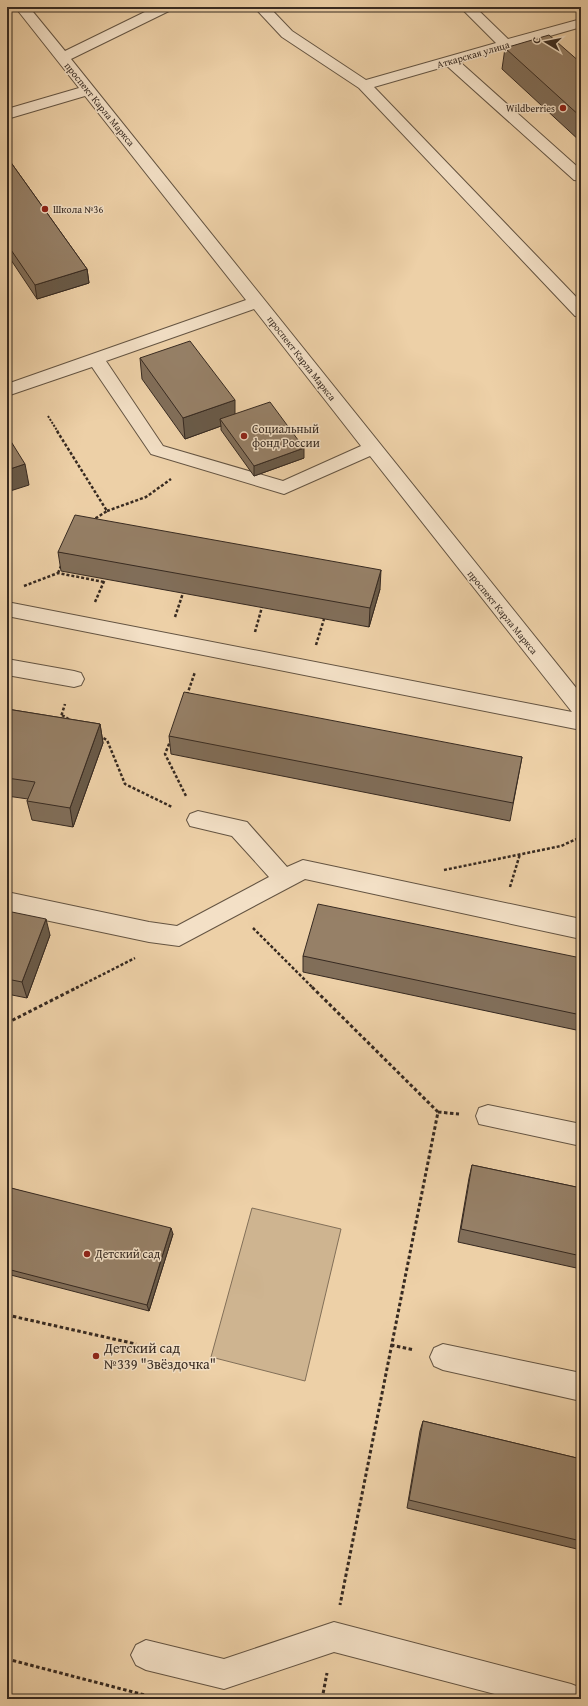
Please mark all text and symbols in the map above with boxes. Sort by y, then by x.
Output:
north arrow [526,22,566,62]
text: С [528,36,545,45]
street label: Аткарская улица [435,37,511,72]
street label: проспект Карла Маркса [61,59,138,150]
place label: Wildberries [506,101,555,116]
marker: Wildberries [558,103,568,113]
place label: Школа №36 [53,202,103,217]
marker: Школа №36 [40,204,50,214]
street label: проспект Карла Маркса [264,313,340,404]
place label: Социальный фонд России [252,420,320,451]
marker: Социальный фонд России [239,431,249,441]
street label: проспект Карла Маркса [464,567,541,658]
place label: Детский сад [94,1245,161,1262]
marker: Детский сад [82,1249,92,1259]
place label: Детский сад №339 "Звёздочка" [103,1338,216,1374]
marker: Детский сад №339 "Звёздочка" [91,1351,101,1361]

